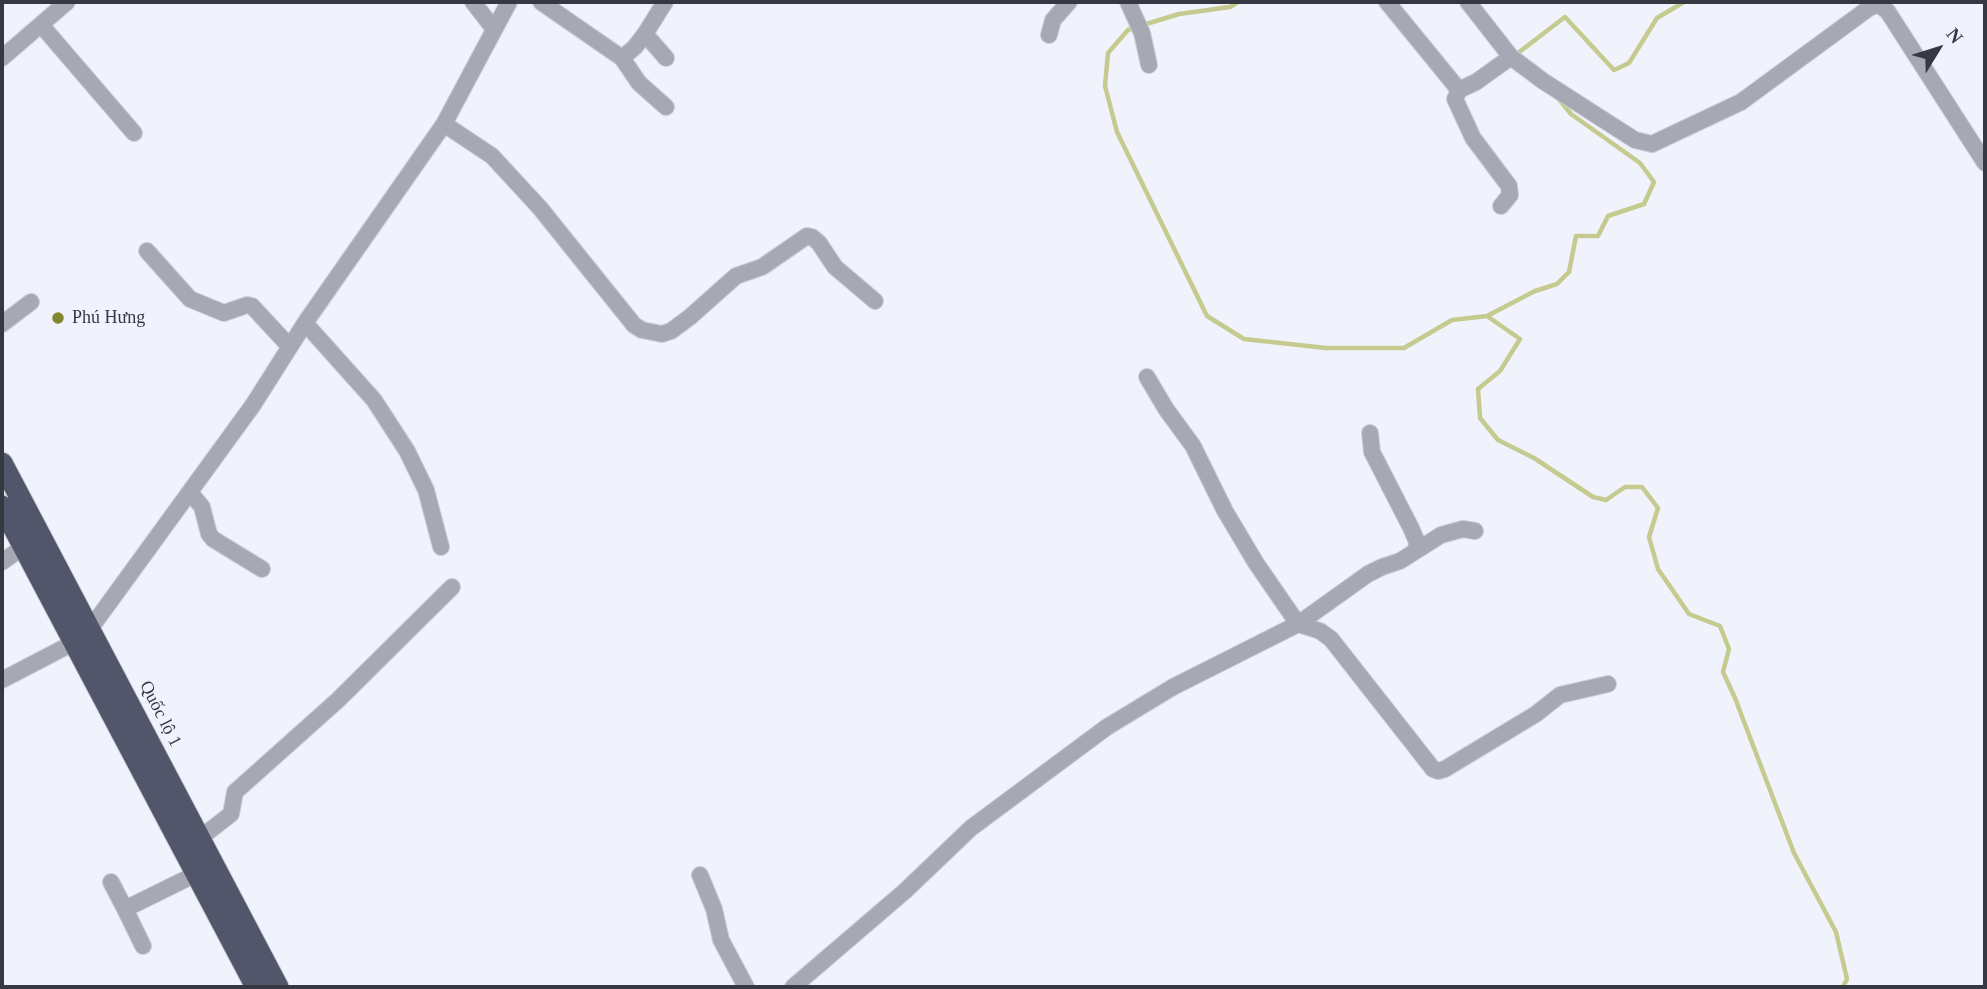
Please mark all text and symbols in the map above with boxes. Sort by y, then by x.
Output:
north arrow [1903,14,1973,84]
text: N [1942,24,1967,48]
place label: Phú Hưng [72,307,145,329]
marker: Phú Hưng [50,310,66,326]
street label: Quốc lộ 1 [134,677,186,751]

